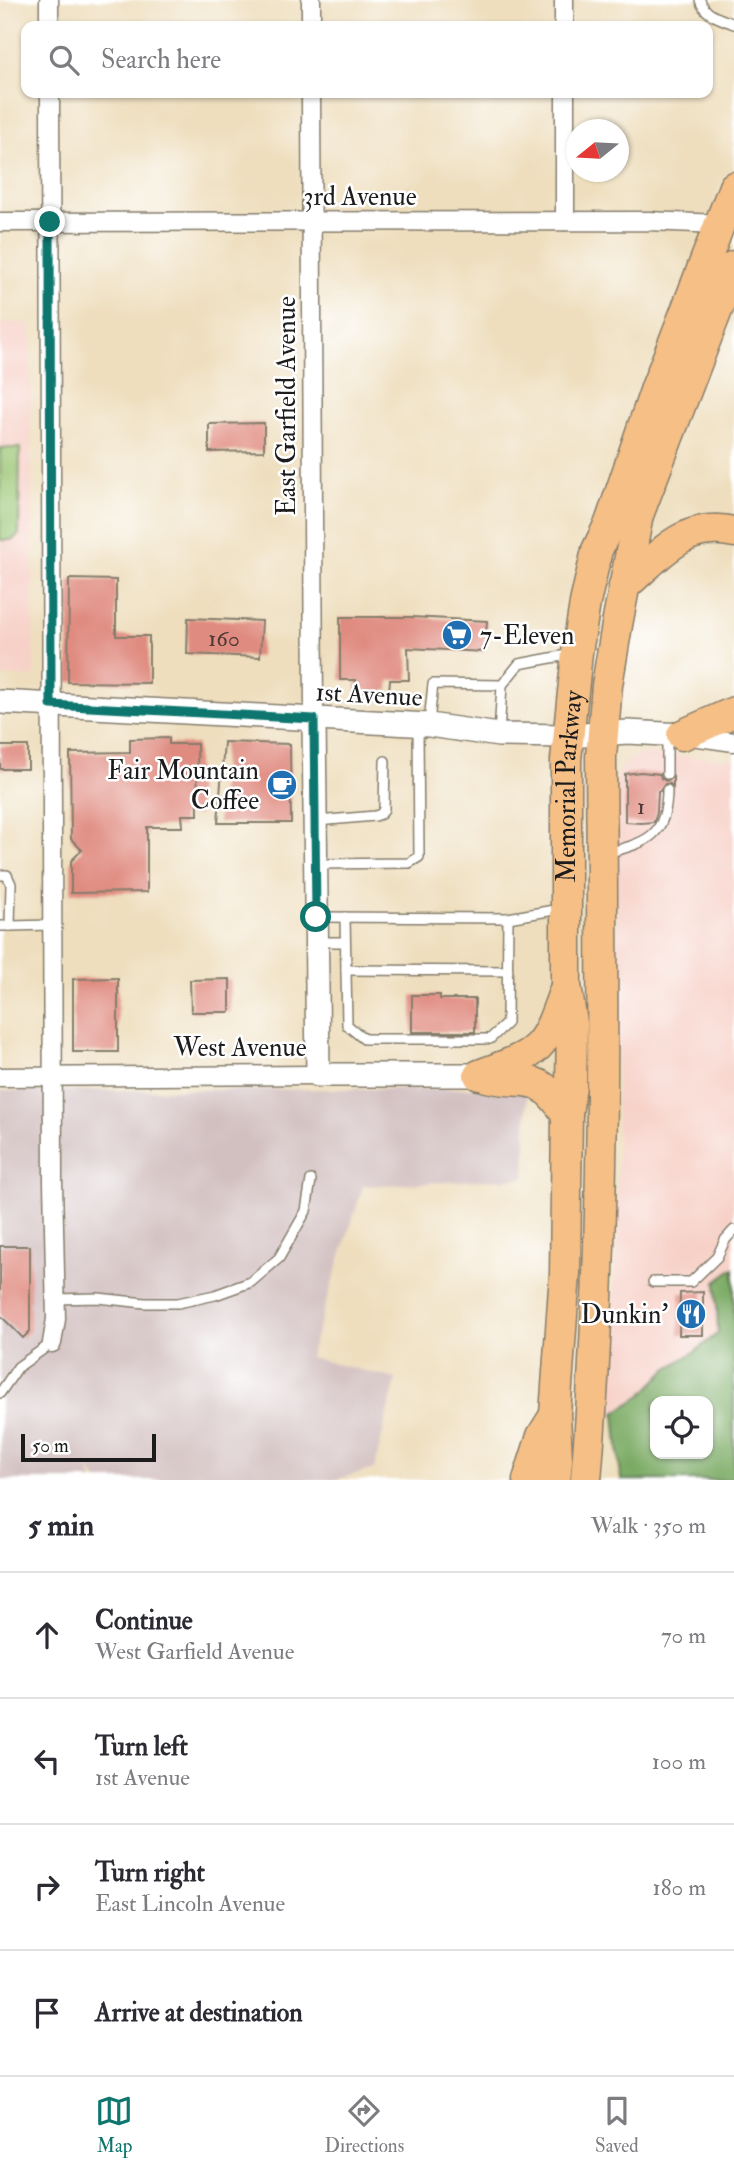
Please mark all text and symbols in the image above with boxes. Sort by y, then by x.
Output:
search box [21,21,713,98]
icon: search [45,41,83,79]
text: Search here [101,44,221,76]
north arrow [566,119,629,182]
street label: 3rd Avenue [303,181,417,213]
route end [34,206,65,237]
street label: East Garfield Avenue [271,296,303,516]
supermarket icon: 7-Eleven [440,618,474,652]
place label: 7-Eleven [480,620,574,652]
house number: 160 [208,624,240,653]
street label: 1st Avenue [314,676,424,714]
street label: Memorial Parkway [551,688,590,883]
place label: Fair Mountain Coffee [107,755,259,817]
cafe icon: Fair Mountain Coffee [265,768,299,802]
house number: 1 [637,792,645,821]
route start [300,901,331,932]
street label: West Avenue [172,1032,307,1064]
restaurant icon: Dunkin' [674,1297,708,1331]
place label: Dunkin' [581,1299,668,1331]
map controls [650,1396,713,1459]
button: locate [650,1396,713,1459]
scale bar [21,1431,156,1463]
text: 50 m [32,1434,69,1458]
text: 5 min [28,1507,94,1544]
text: Walk · 350 m [591,1511,706,1540]
text: Continue [95,1605,193,1637]
icon: ahead [28,1616,66,1654]
text: 70 m [661,1621,706,1650]
text: West Garfield Avenue [95,1637,294,1666]
text: Turn left [95,1731,188,1763]
icon: left [28,1742,66,1780]
text: 100 m [652,1747,706,1776]
text: 1st Avenue [95,1763,190,1792]
text: Turn right [95,1857,205,1889]
icon: right [28,1868,66,1906]
text: 180 m [653,1873,706,1902]
text: East Lincoln Avenue [95,1889,285,1918]
icon: arrive [28,1994,66,2032]
text: Arrive at destination [95,1997,303,2029]
tab: Map [95,2092,133,2158]
tab: Directions [324,2092,404,2158]
tab: Saved [595,2092,639,2158]

